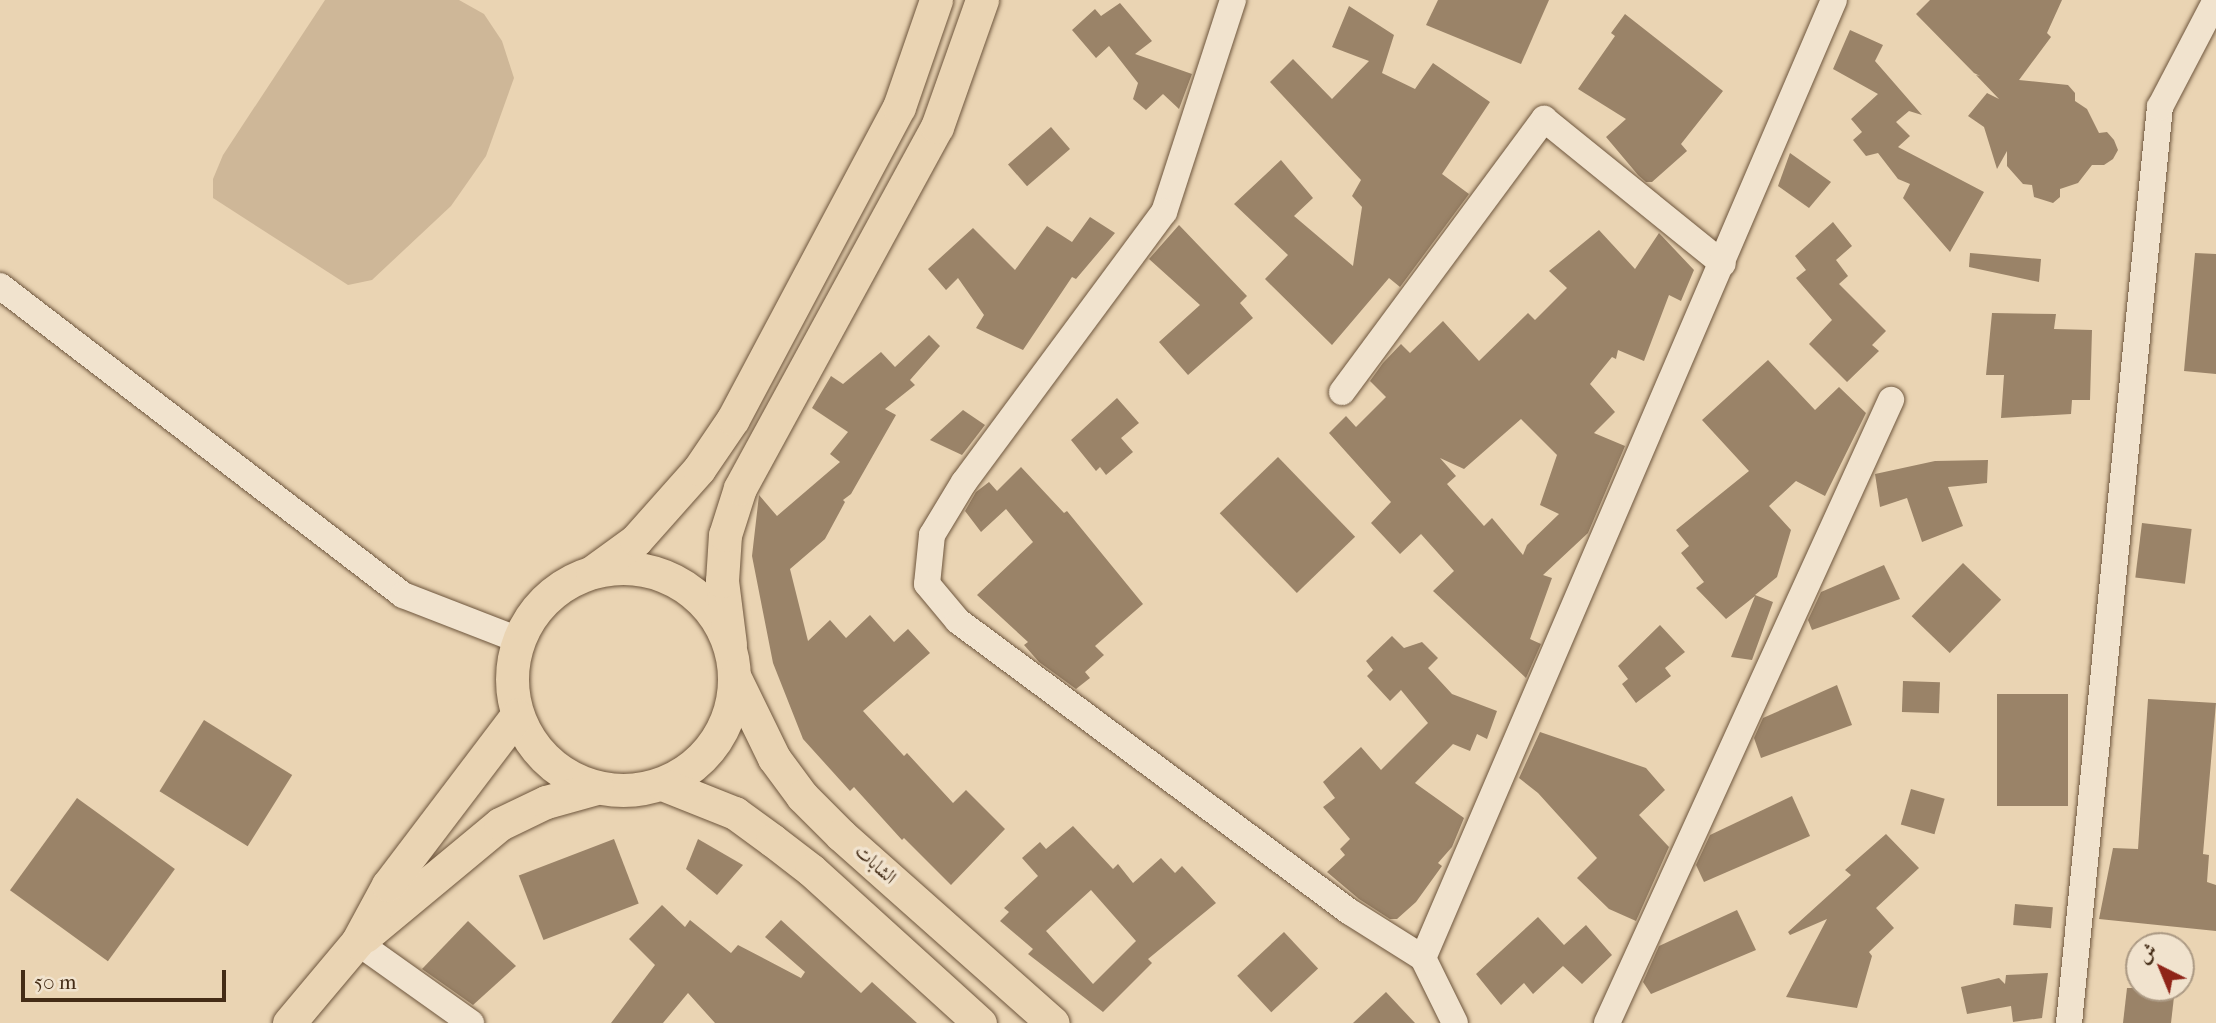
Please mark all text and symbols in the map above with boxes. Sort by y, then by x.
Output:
street label: الشابات [849,840,901,890]
north arrow [2125,932,2195,1002]
text: ش [2133,939,2161,968]
scale bar [24,956,229,1000]
text: 50 m [34,970,77,994]

